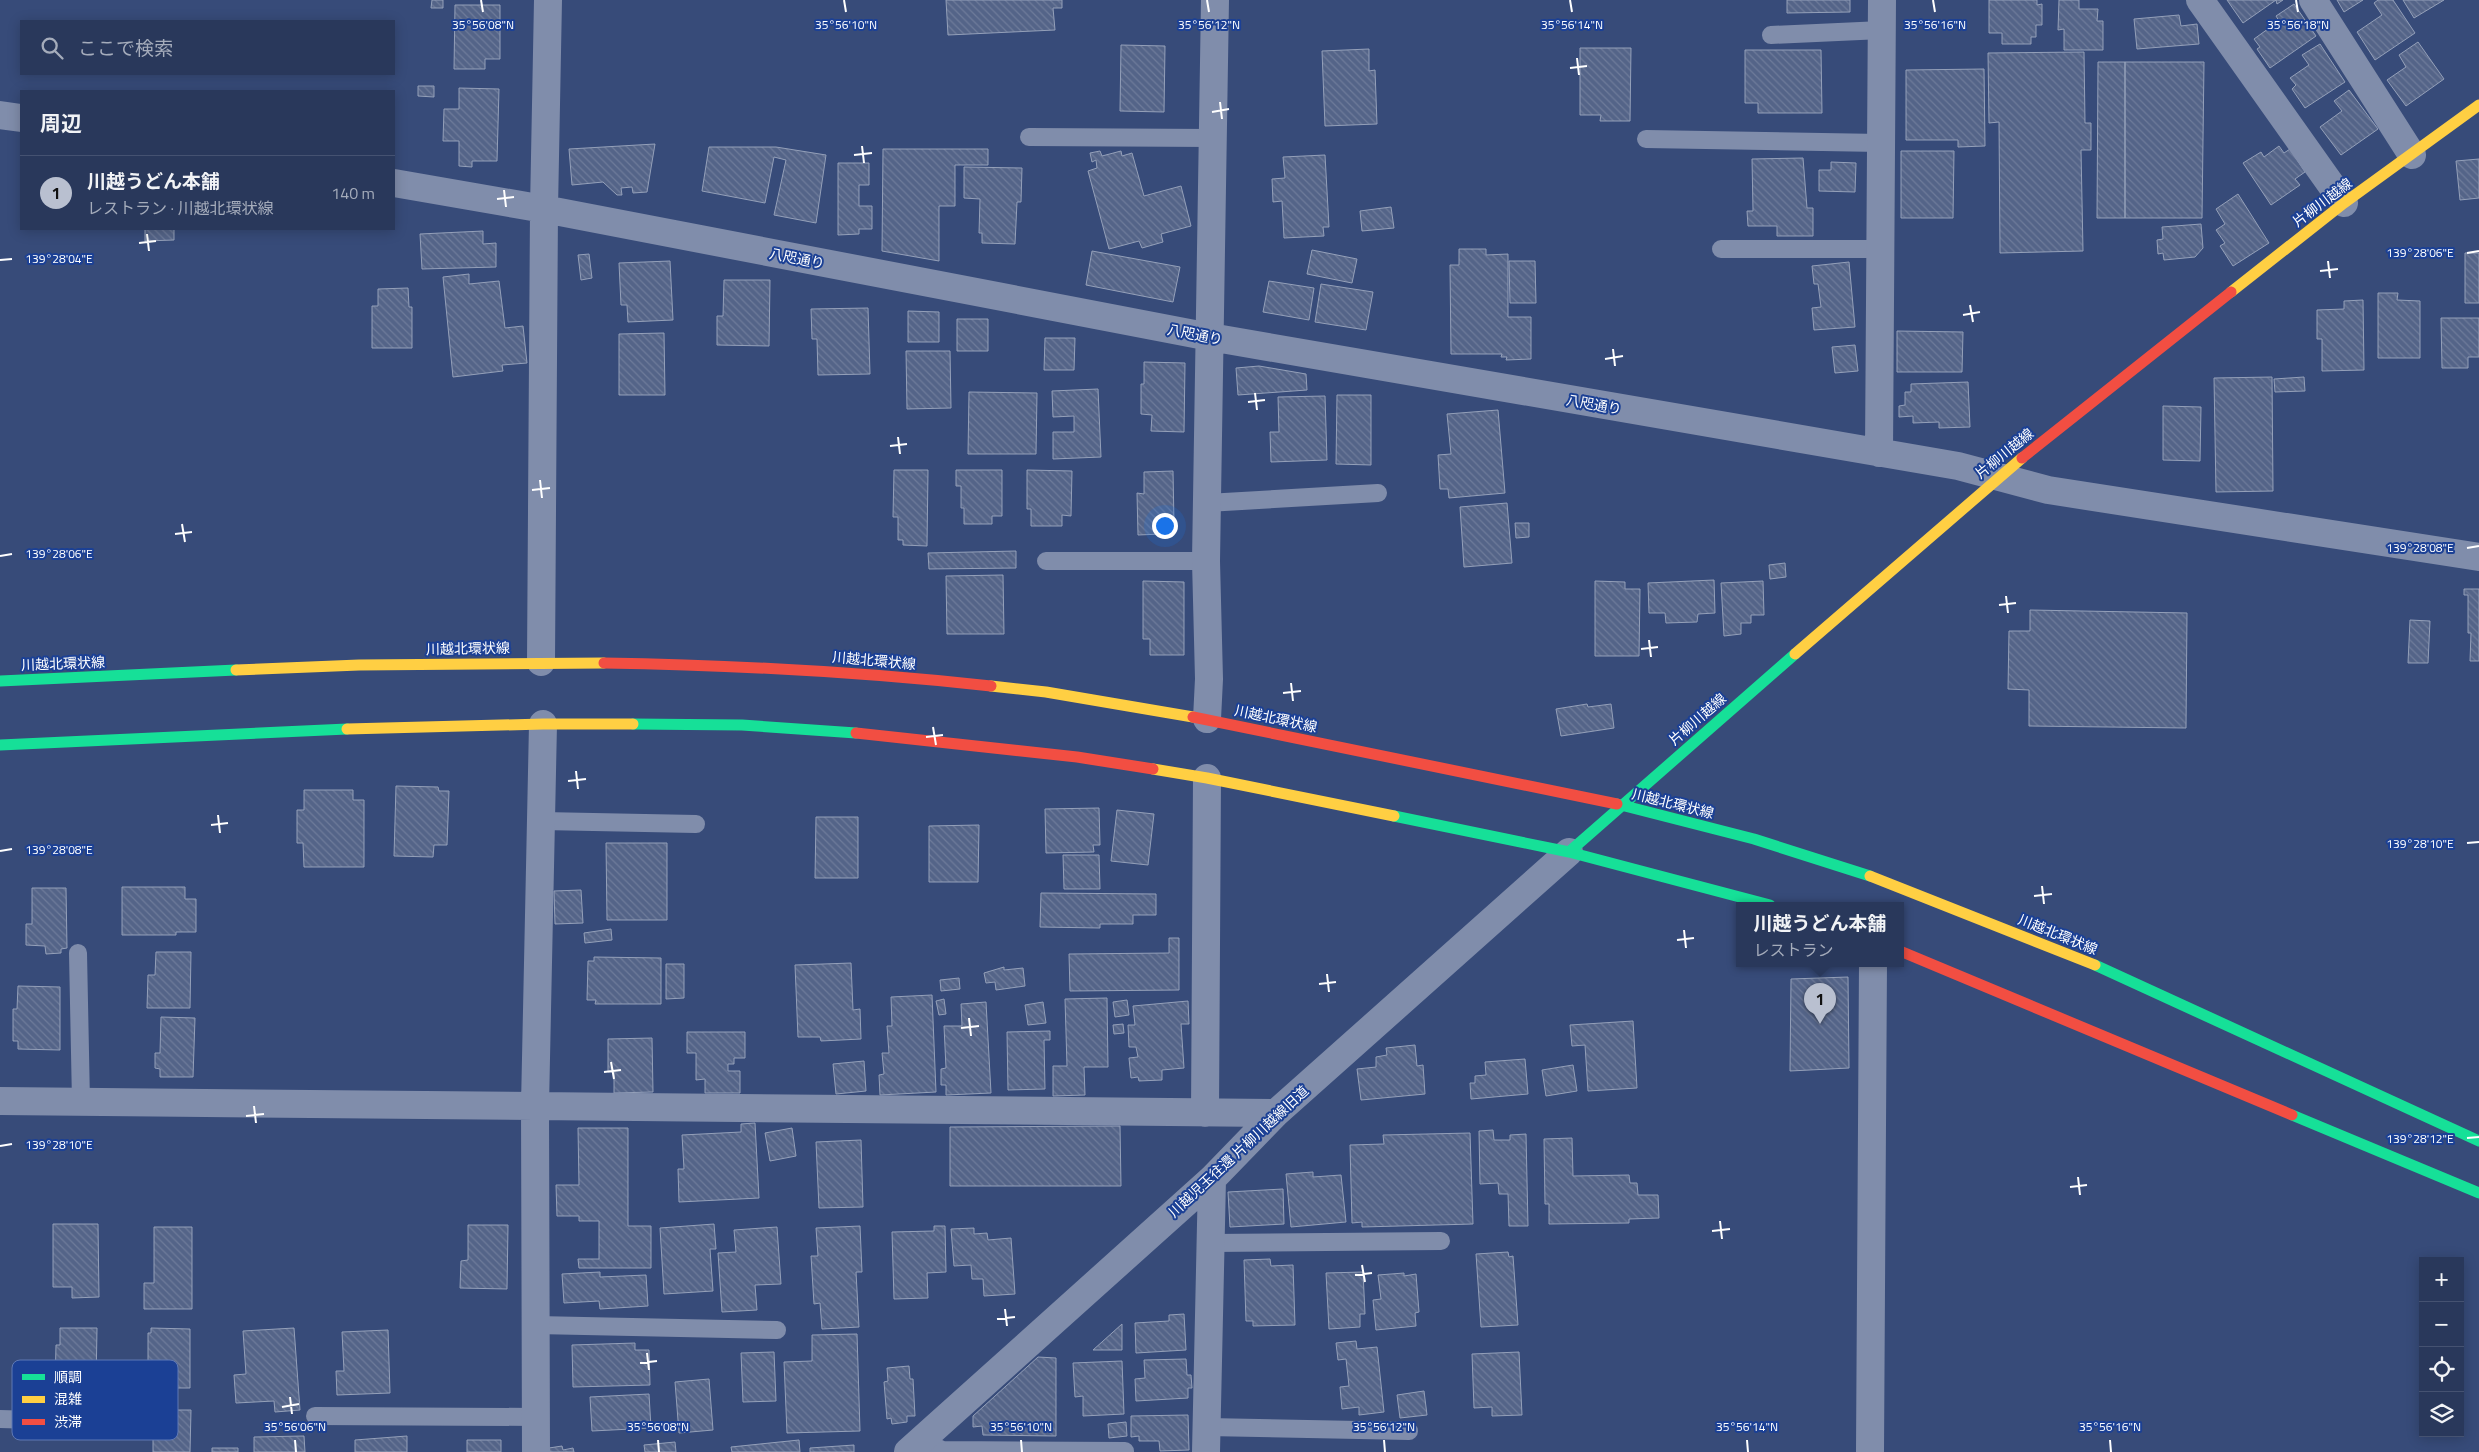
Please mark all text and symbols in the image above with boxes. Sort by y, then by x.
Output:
text: 35°56'08"N [452,15,514,34]
text: 35°56'10"N [815,15,877,34]
text: 35°56'12"N [1178,15,1240,34]
text: 35°56'14"N [1541,15,1603,34]
text: 35°56'16"N [1904,15,1966,34]
text: 35°56'18"N [2267,15,2329,34]
search box [20,20,395,75]
text: ここで検索 [78,33,173,62]
icon: search [38,34,66,62]
text: 周辺 [40,107,82,139]
text: 川越うどん本舗 [87,166,220,195]
street label: 片柳川越線 [2288,173,2356,231]
text: 1 [52,181,60,205]
text: 140 m [331,181,375,205]
text: レストラン · 川越北環状線 [87,196,274,220]
street label: 八咫通り [768,242,826,274]
text: 139°28'06"E [2386,243,2454,262]
text: 139°28'04"E [25,249,93,268]
street label: 八咫通り [1166,318,1224,350]
street label: 八咫通り [1565,389,1623,419]
street label: 片柳川越線 [1970,423,2038,483]
your location [1152,513,1178,539]
text: 139°28'08"E [2386,538,2454,557]
text: 139°28'06"E [25,544,93,563]
street label: 川越北環状線 [426,637,510,659]
street label: 川越北環状線 [831,646,917,674]
street label: 川越北環状線 [21,651,105,675]
street label: 片柳川越線 [1664,688,1730,750]
street label: 川越北環状線 [1233,699,1319,737]
street label: 川越北環状線 [1630,783,1716,823]
text: 139°28'10"E [2386,834,2454,853]
text: 139°28'08"E [25,840,93,859]
popup [1736,902,1904,967]
text: 川越うどん本舗 [1753,908,1887,937]
street label: 川越北環状線 [2015,909,2101,959]
text: レストラン [1753,938,1834,962]
pin: 1 [1804,983,1836,1024]
street label: 川越児玉往還 片柳川越線旧道 [1163,1080,1313,1222]
text: 139°28'12"E [2386,1129,2454,1148]
text: 139°28'10"E [25,1135,93,1154]
map controls [2419,1257,2464,1437]
button: + [2419,1257,2464,1302]
button: − [2419,1302,2464,1347]
button: locate [2419,1347,2464,1392]
legend [12,1360,178,1440]
text: 順調 [54,1366,82,1387]
text: 混雑 [54,1388,82,1409]
button: layers [2419,1392,2464,1437]
text: 渋滞 [54,1411,82,1432]
text: 35°56'06"N [264,1417,326,1436]
text: 35°56'08"N [627,1417,689,1436]
text: 35°56'10"N [990,1417,1052,1436]
text: 35°56'12"N [1353,1417,1415,1436]
text: 35°56'14"N [1716,1417,1778,1436]
text: 35°56'16"N [2079,1417,2141,1436]

